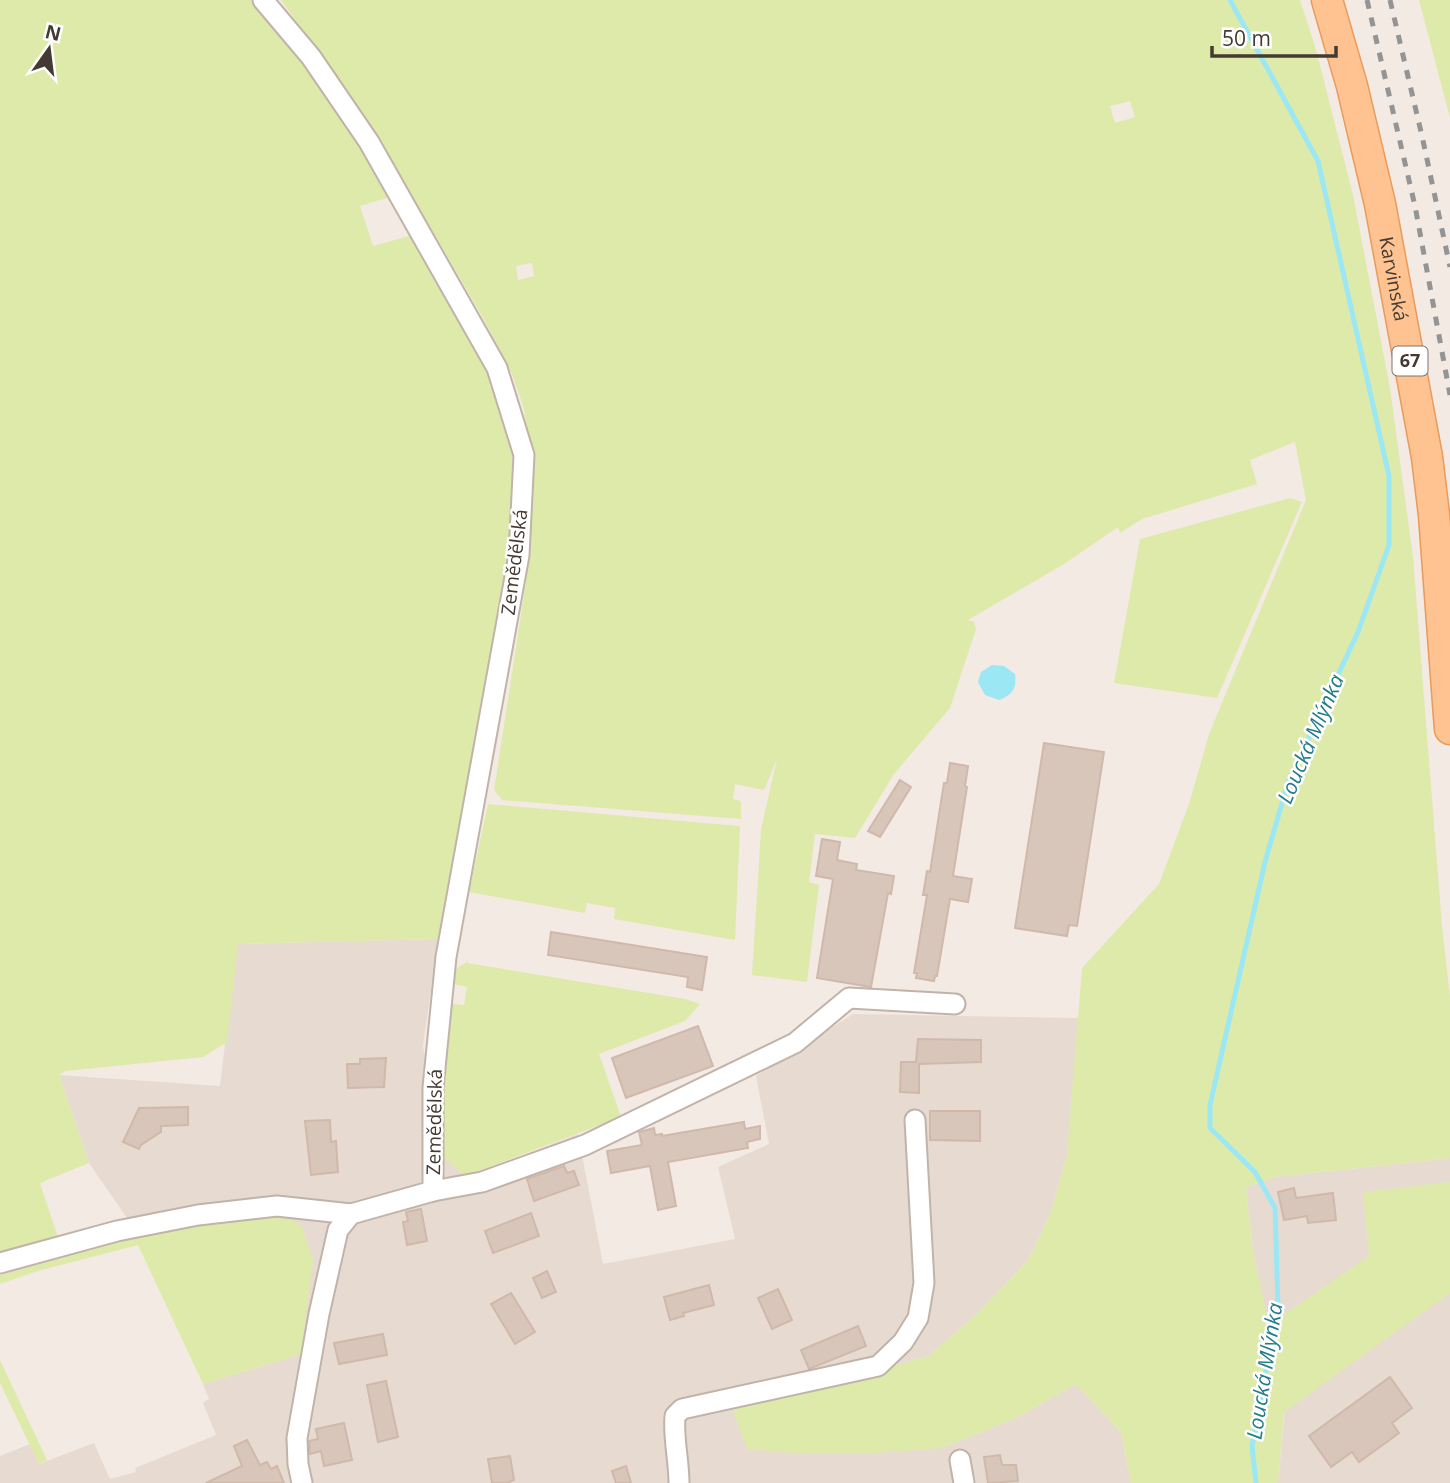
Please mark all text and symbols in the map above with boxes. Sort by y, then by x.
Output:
north arrow [14,14,84,84]
scale bar [1212,14,1336,58]
text: N [42,18,64,47]
text: 50 m [1222,24,1271,52]
street label: Karvinská [1373,234,1415,323]
road number: 67 [1392,346,1428,376]
street label: Zemědělská [495,508,533,616]
water label: Loucká Mlýnka [1270,670,1350,808]
street label: Zemědělská [420,1069,448,1175]
water label: Loucká Mlýnka [1239,1300,1289,1441]

